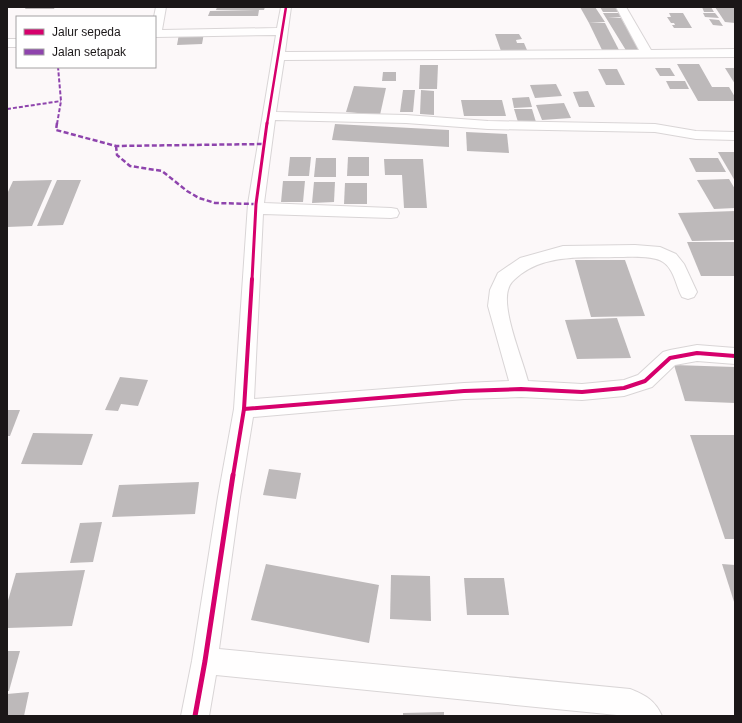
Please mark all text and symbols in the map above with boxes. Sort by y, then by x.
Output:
legend [16,16,156,68]
text: Jalur sepeda [52,25,121,39]
text: Jalan setapak [52,45,127,59]

